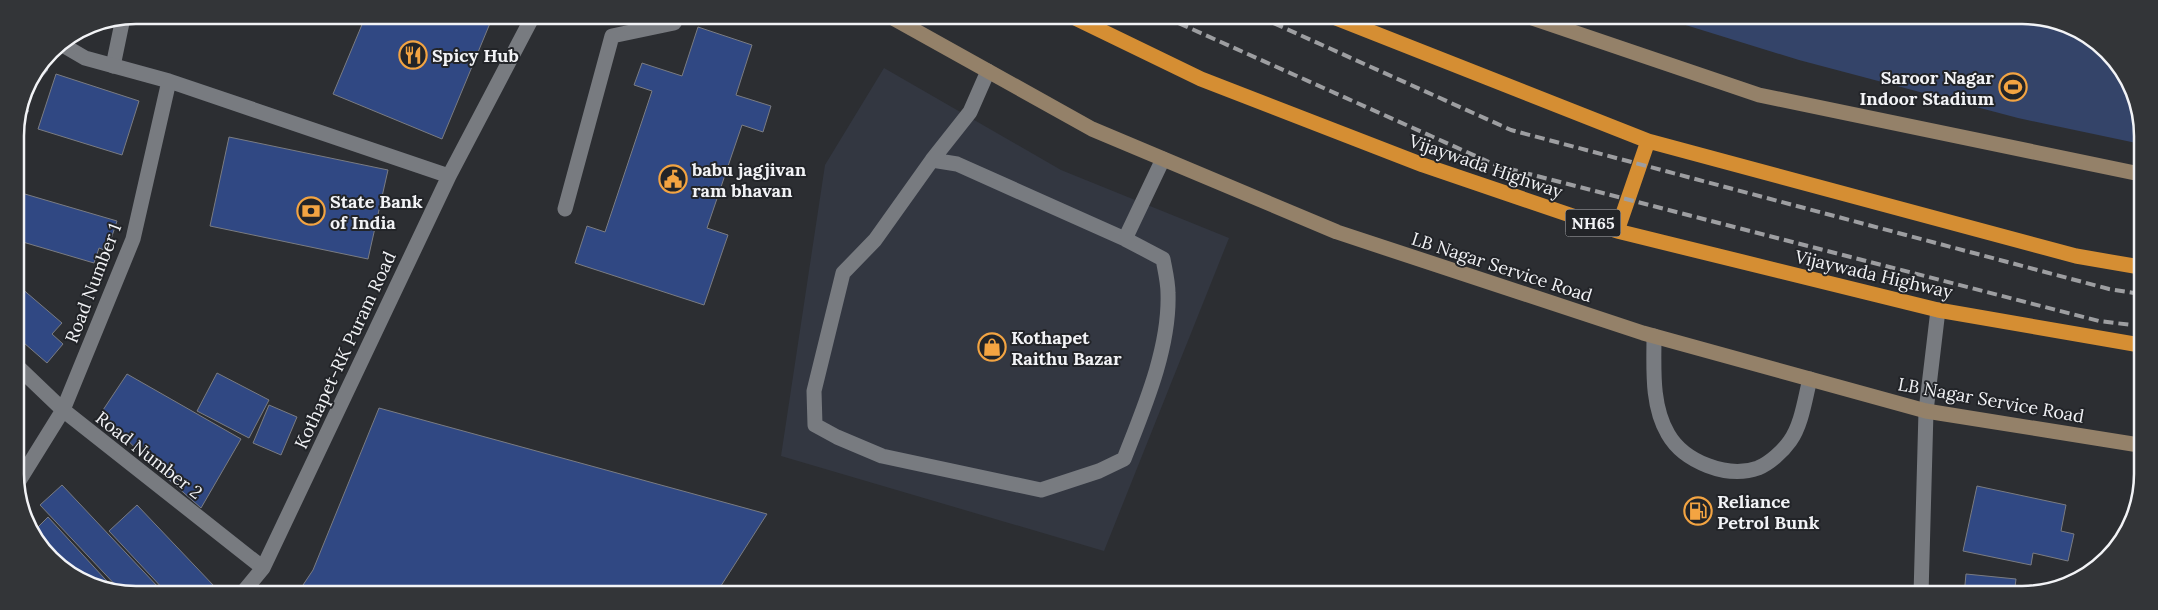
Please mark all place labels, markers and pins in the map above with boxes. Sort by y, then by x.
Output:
restaurant icon: Spicy Hub [398,40,428,70]
place label: Spicy Hub [432,44,519,67]
place label: Saroor Nagar Indoor Stadium [1859,66,1994,110]
sports icon: Saroor Nagar Indoor Stadium [1998,72,2028,102]
place label: babu jagjivan ram bhavan [691,158,807,202]
public building icon: babu jagjivan ram bhavan [658,164,688,194]
place label: State Bank of India [330,190,423,234]
bank icon: State Bank of India [296,196,326,226]
place label: Kothapet Raithu Bazar [1011,326,1122,370]
shop icon: Kothapet Raithu Bazar [977,332,1007,362]
place label: Reliance Petrol Bunk [1717,490,1820,534]
fuel station icon: Reliance Petrol Bunk [1683,496,1713,526]

